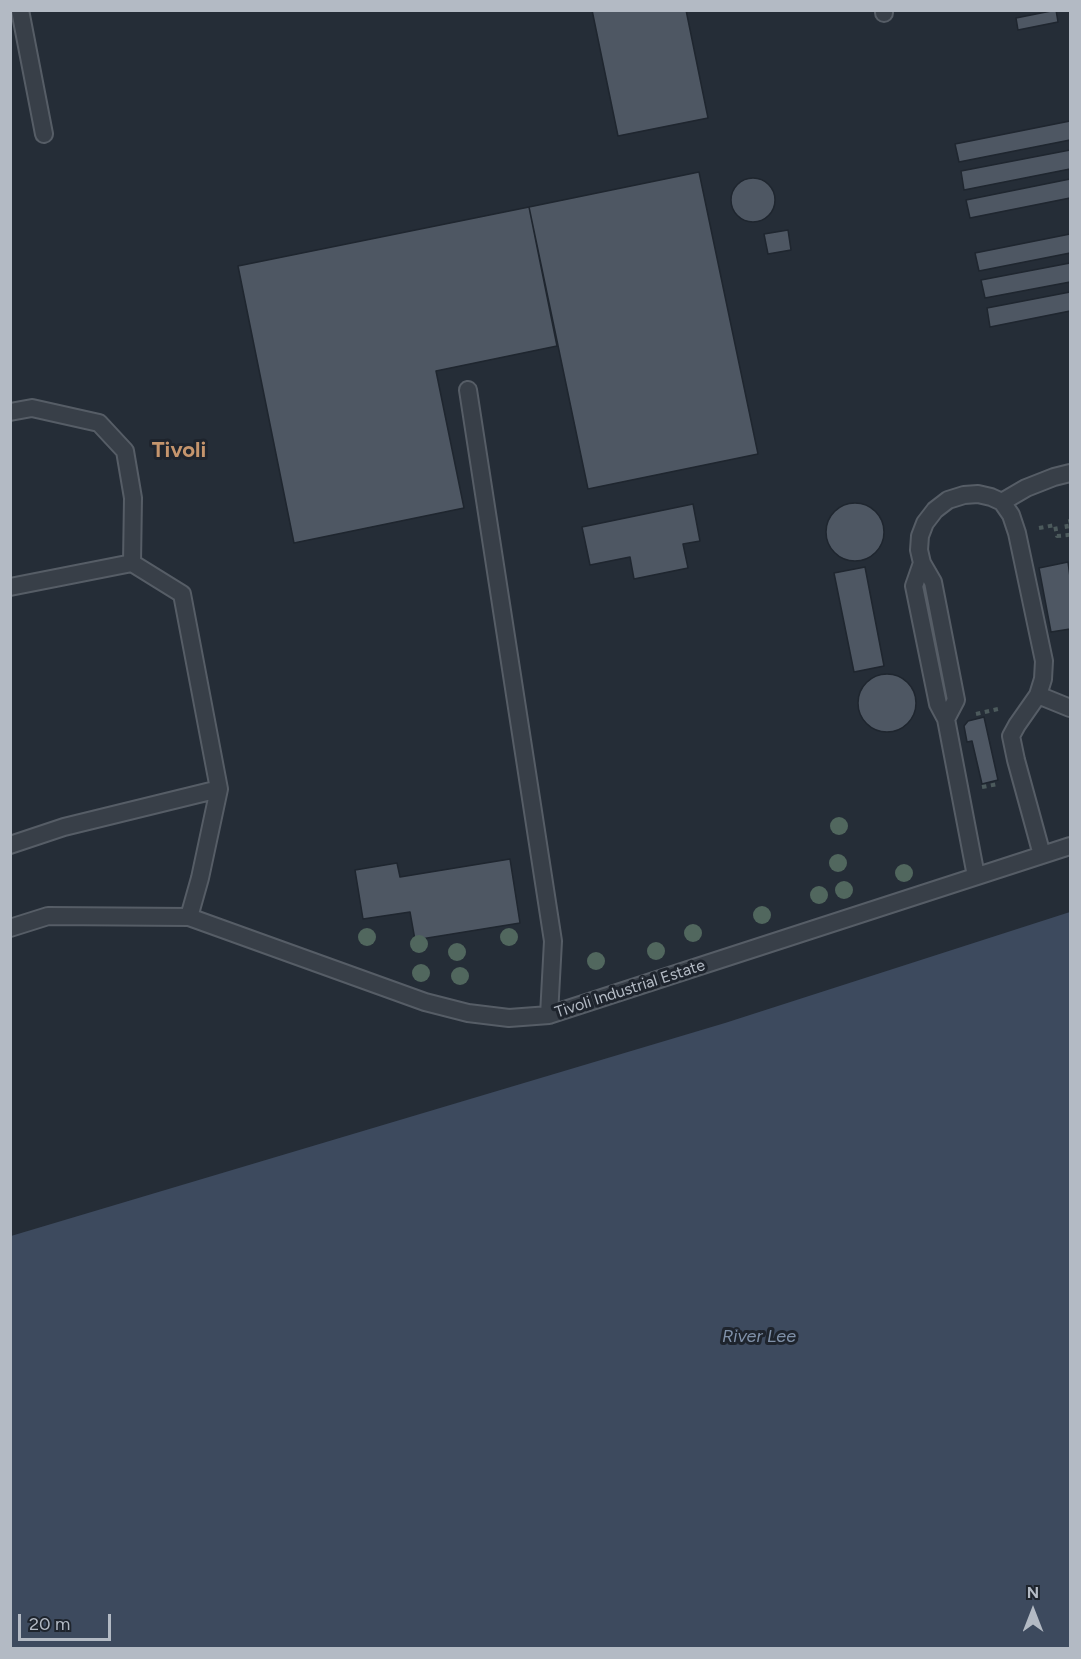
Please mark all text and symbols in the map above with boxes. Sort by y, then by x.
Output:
district label: Tivoli [152,438,206,464]
street label: Tivoli Industrial Estate [552,956,708,1022]
water label: River Lee [722,1326,796,1348]
north arrow [1003,1581,1063,1641]
text: N [1027,1583,1039,1602]
scale bar [21,1602,114,1640]
text: 20 m [29,1613,70,1635]

